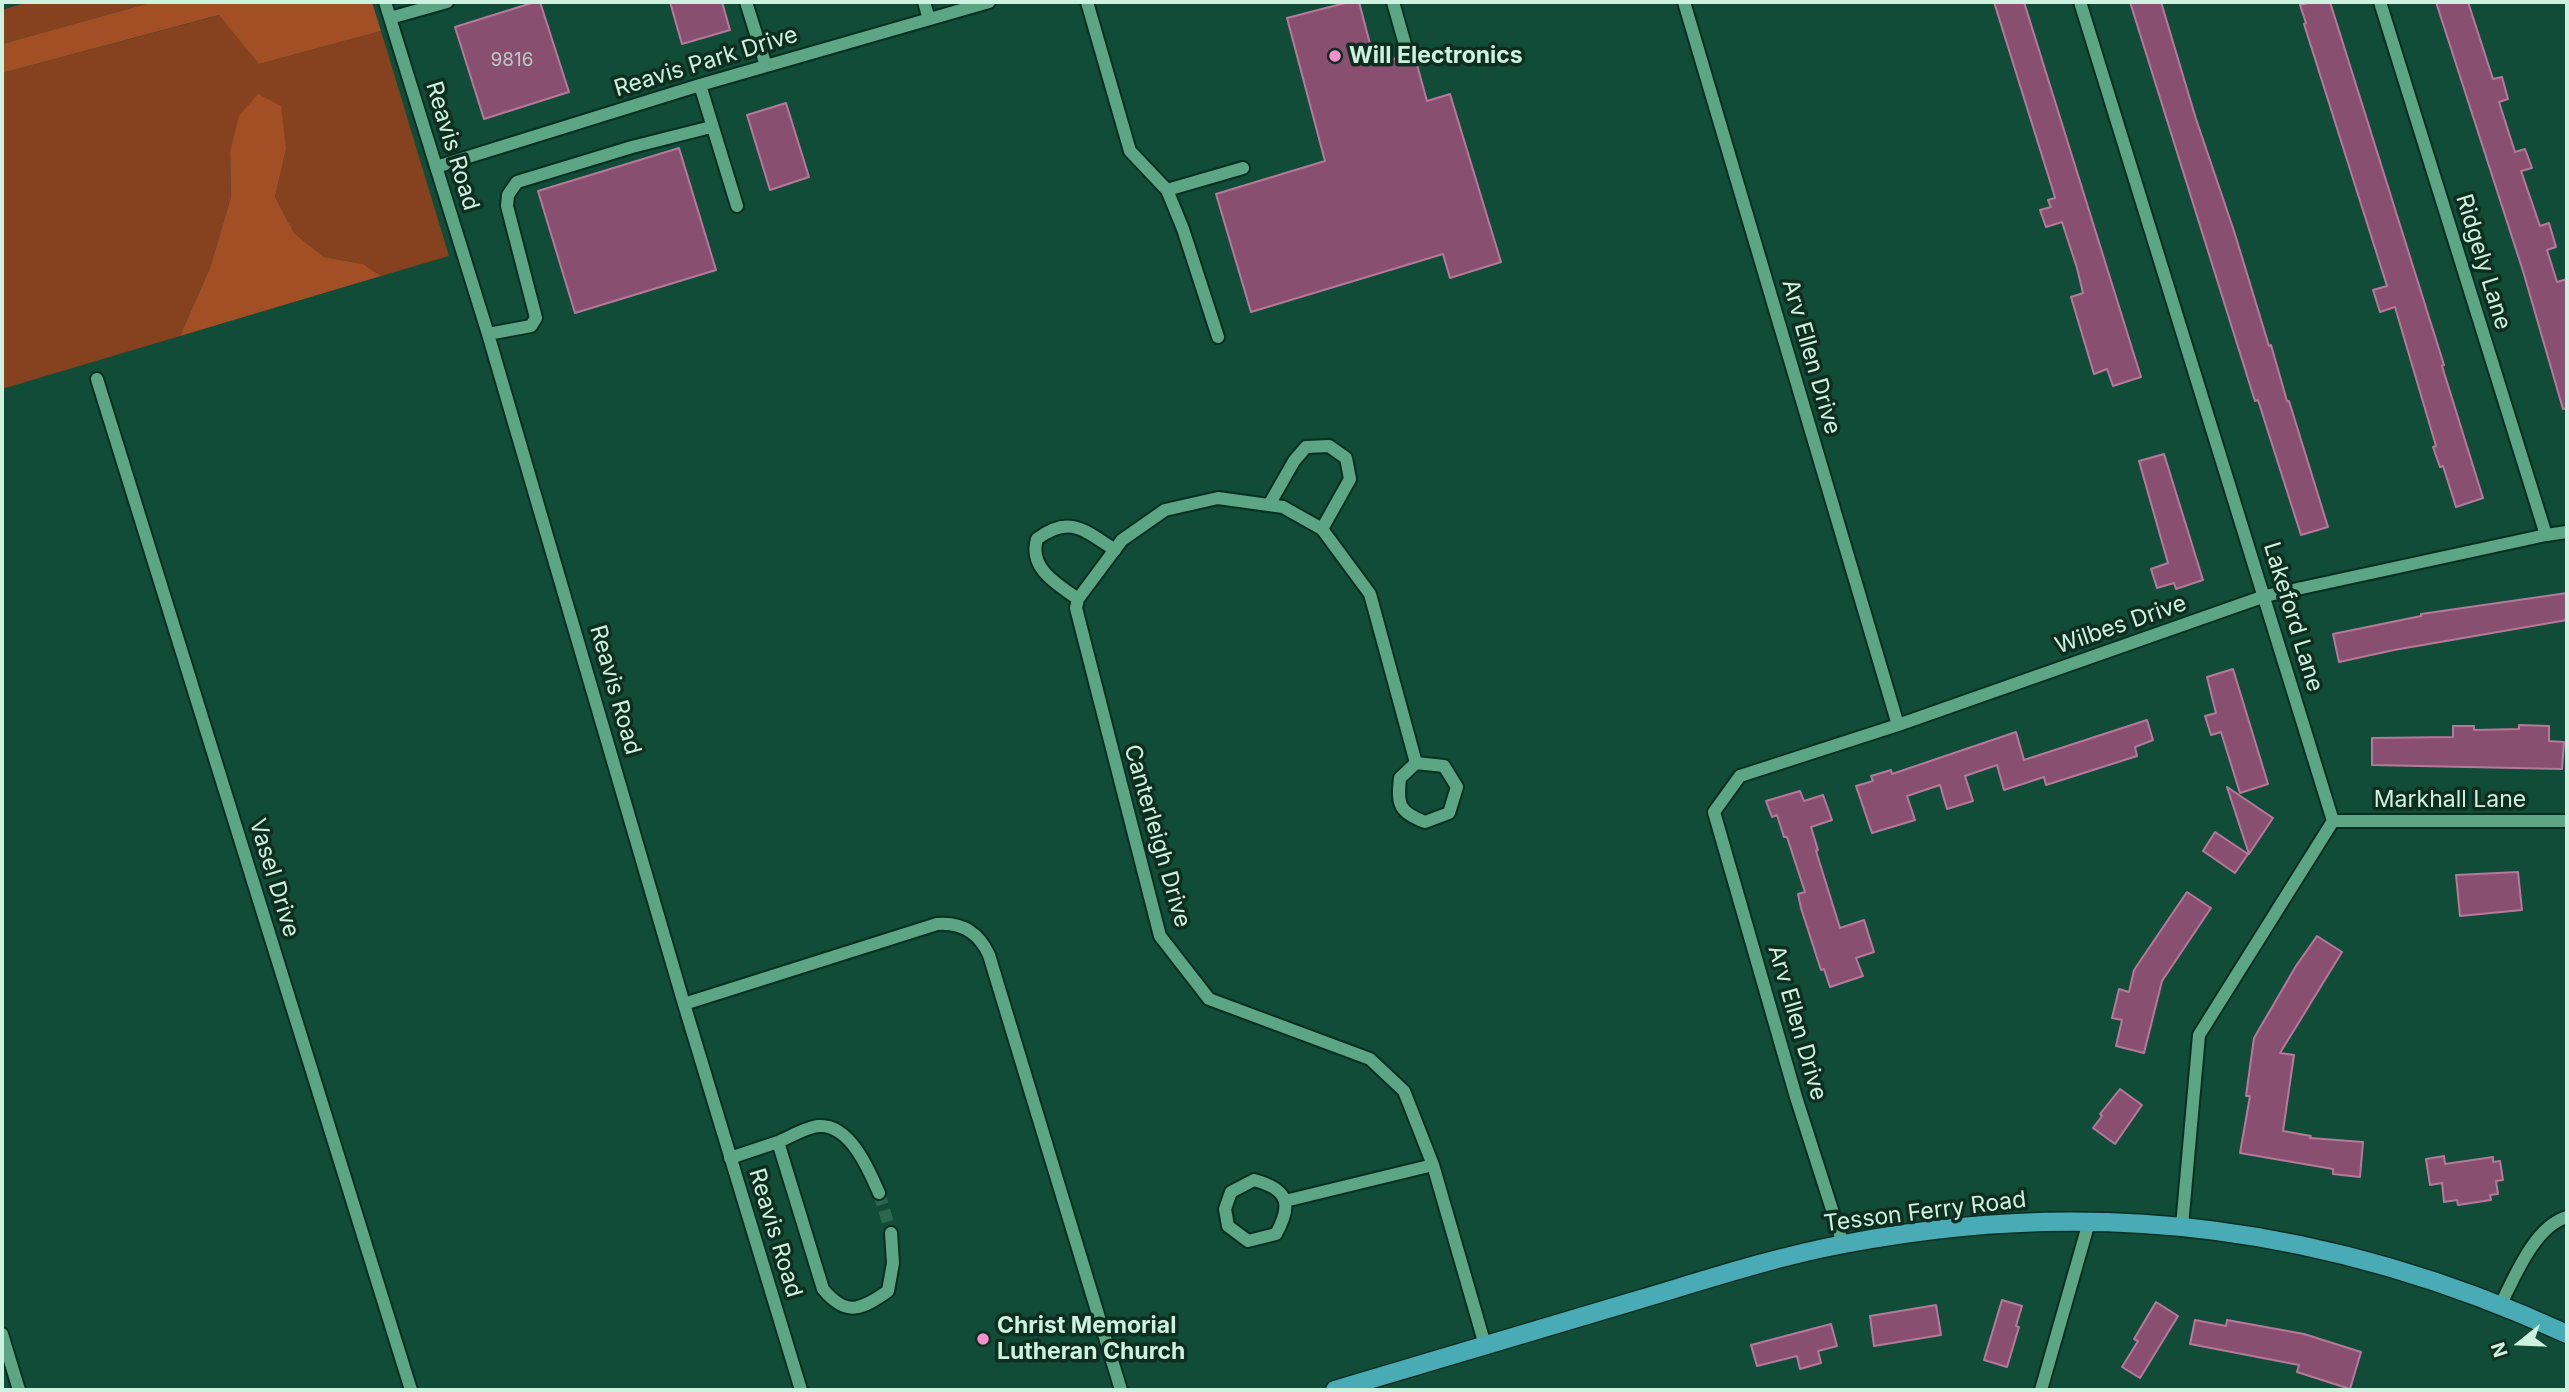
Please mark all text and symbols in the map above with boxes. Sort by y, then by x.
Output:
street label: Reavis Park Drive [611,21,801,103]
place label: Will Electronics [1349,42,1523,70]
marker: Will Electronics [1327,48,1343,64]
house number: 9816 [490,49,534,71]
street label: Reavis Road [419,78,485,214]
street label: Ridgely Lane [2449,191,2517,333]
street label: Arv Ellen Drive [1776,276,1846,438]
street label: Lakeford Lane [2257,539,2329,695]
street label: Wilbes Drive [2052,590,2190,660]
street label: Reavis Road [583,622,647,758]
street label: Canterleigh Drive [1118,741,1196,931]
street label: Markhall Lane [2374,786,2526,814]
street label: Vasel Drive [243,815,305,941]
street label: Arv Ellen Drive [1762,942,1832,1104]
street label: Reavis Road [742,1165,808,1301]
street label: Tesson Ferry Road [1822,1186,2028,1238]
north arrow [2485,1308,2555,1378]
place label: Christ Memorial Lutheran Church [997,1312,1185,1366]
marker: Christ Memorial Lutheran Church [975,1331,991,1347]
text: N [2486,1339,2513,1360]

